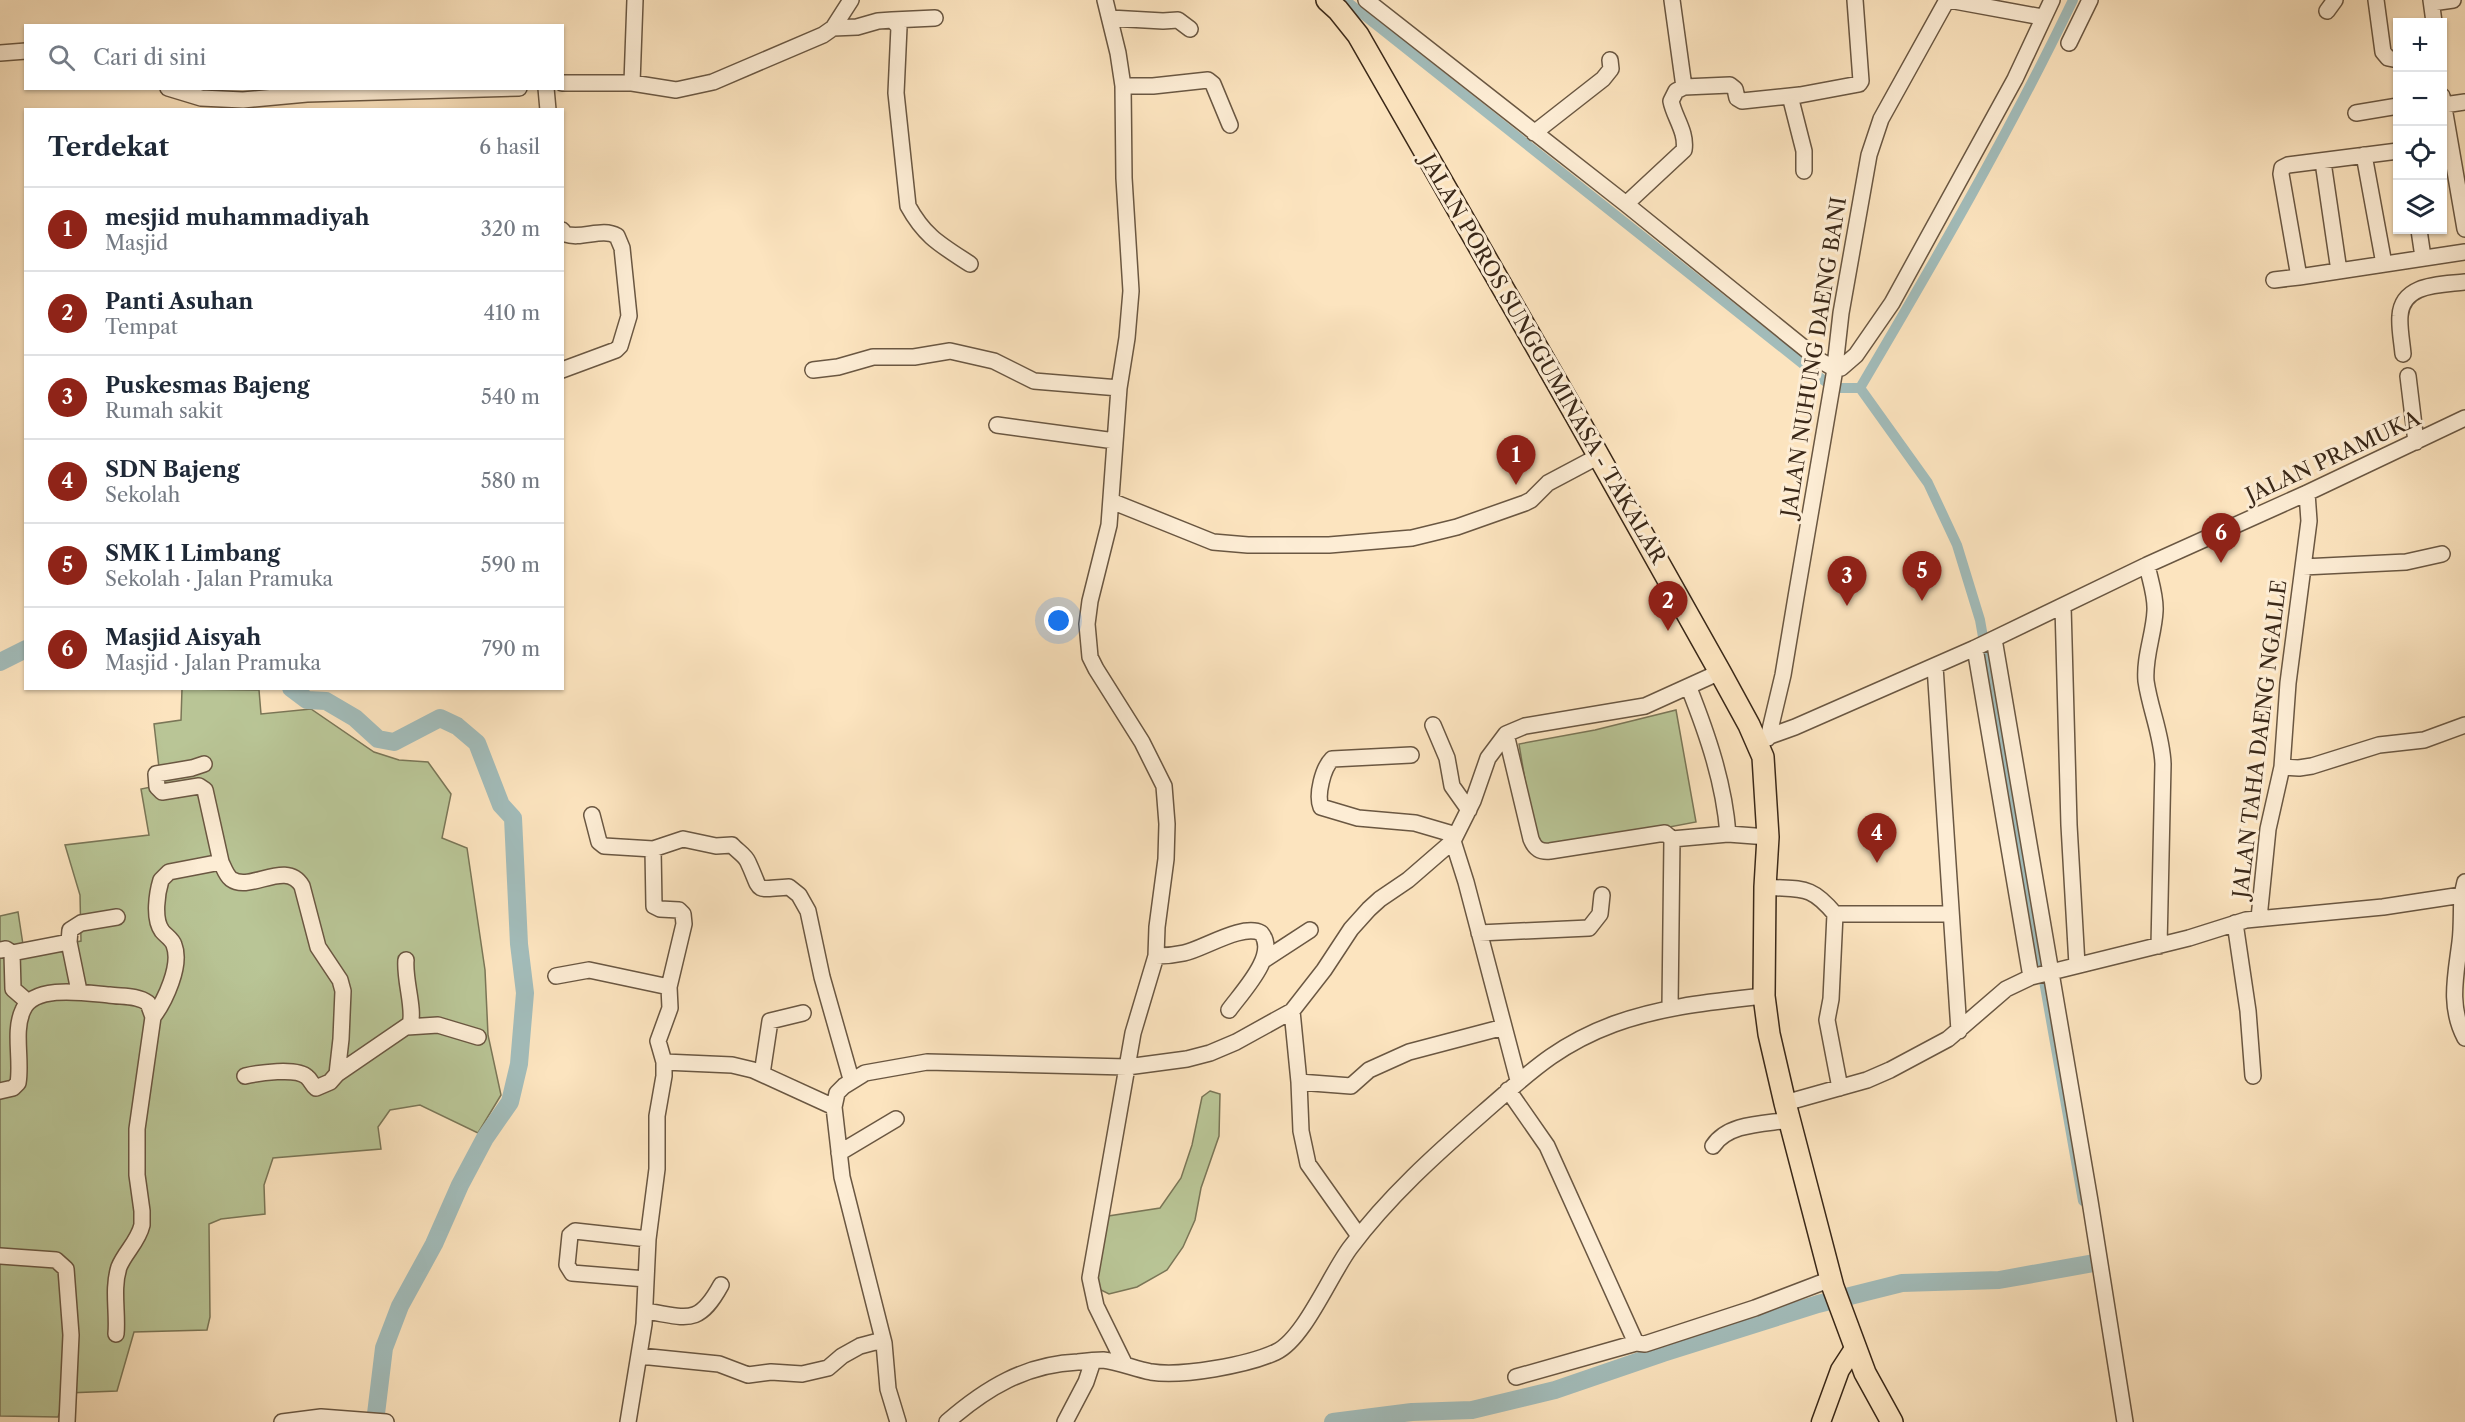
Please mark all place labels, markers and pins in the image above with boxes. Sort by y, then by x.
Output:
pin: 1 [1496,436,1536,485]
pin: 6 [2202,514,2240,563]
pin: 5 [1902,552,1942,601]
pin: 3 [1828,556,1866,606]
pin: 2 [1648,582,1688,631]
pin: 4 [1858,814,1896,863]

